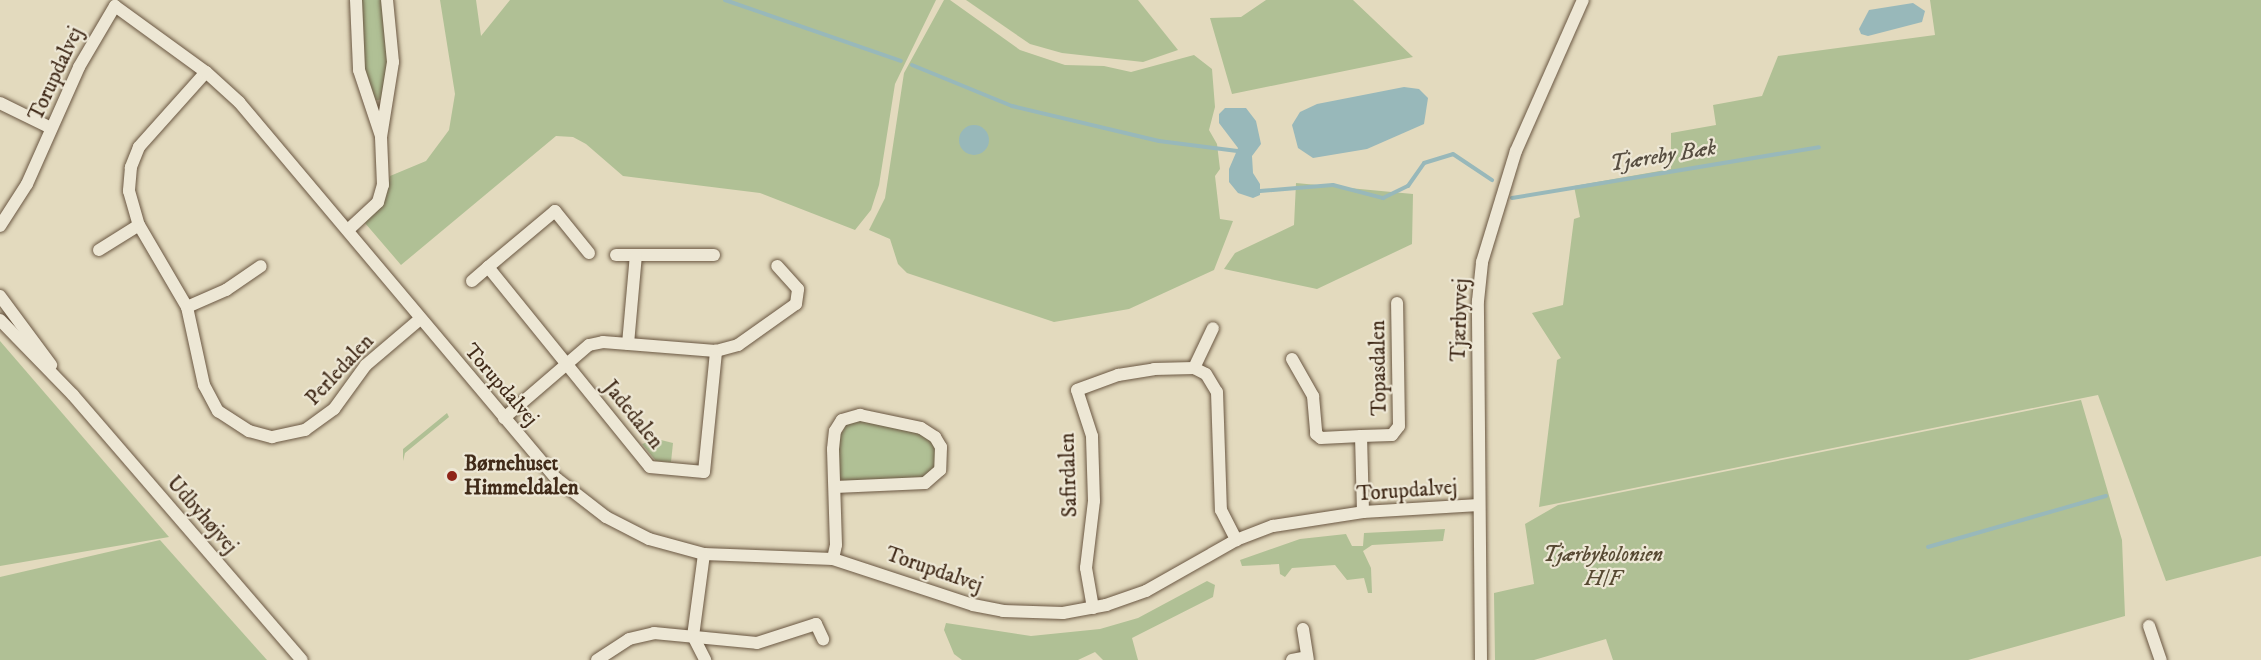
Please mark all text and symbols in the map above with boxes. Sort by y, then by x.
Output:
street label: Torupdalvej [23,23,89,125]
water label: Tjæreby Bæk [1608,135,1718,177]
street label: Tjærbyvej [1446,278,1474,362]
street label: Topasdalen [1366,320,1392,416]
street label: Perledalen [301,329,379,411]
street label: Torupdalvej [458,339,544,431]
street label: Jadedalen [598,375,668,455]
street label: Safirdalen [1055,432,1083,518]
place label: Børnehuset Himmeldalen [464,451,579,501]
marker: Børnehuset Himmeldalen [445,469,459,483]
street label: Udbyhøjvej [161,471,243,559]
street label: Torupdalvej [1356,475,1458,507]
street label: Torupdalvej [882,542,986,598]
park label: Tjærbykolonien H/F [1543,542,1663,592]

